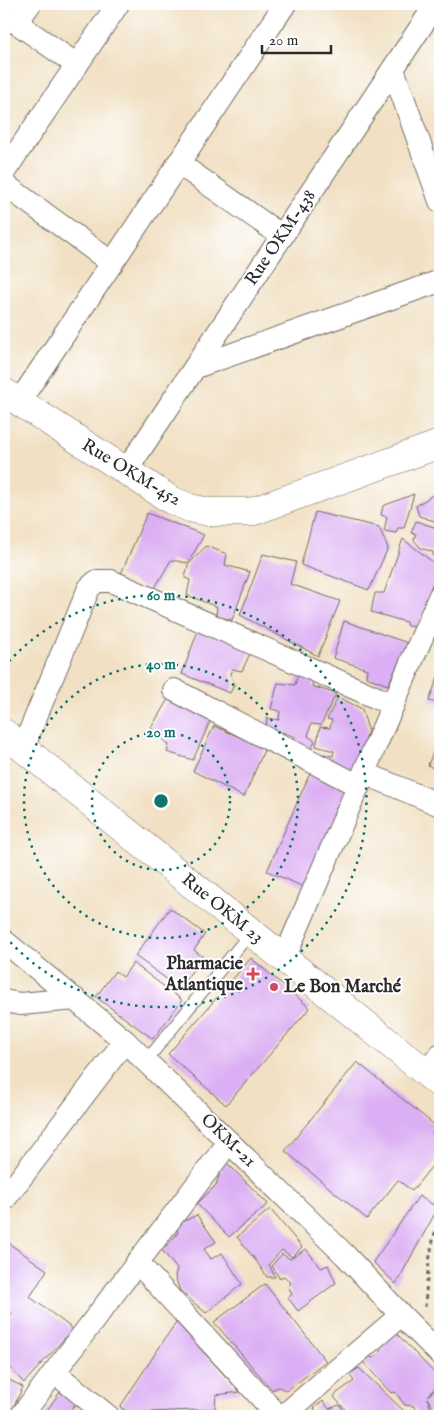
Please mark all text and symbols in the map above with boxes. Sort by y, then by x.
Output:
scale bar [262,22,330,54]
text: 20 m [269,31,299,50]
street label: Rue OKM-438 [240,186,322,290]
street label: Rue OKM-452 [77,434,185,512]
text: 60 m [147,586,176,605]
text: 40 m [146,655,176,674]
text: 20 m [146,723,176,742]
centre of rings [152,792,170,810]
street label: Rue OKM 23 [176,869,268,949]
place label: Pharmacie Atlantique [164,953,244,997]
marker: Pharmacie Atlantique [247,968,259,980]
place label: Le Bon Marché [284,976,402,999]
marker: Le Bon Marché [268,981,280,993]
street label: OKM-21 [195,1109,261,1173]

